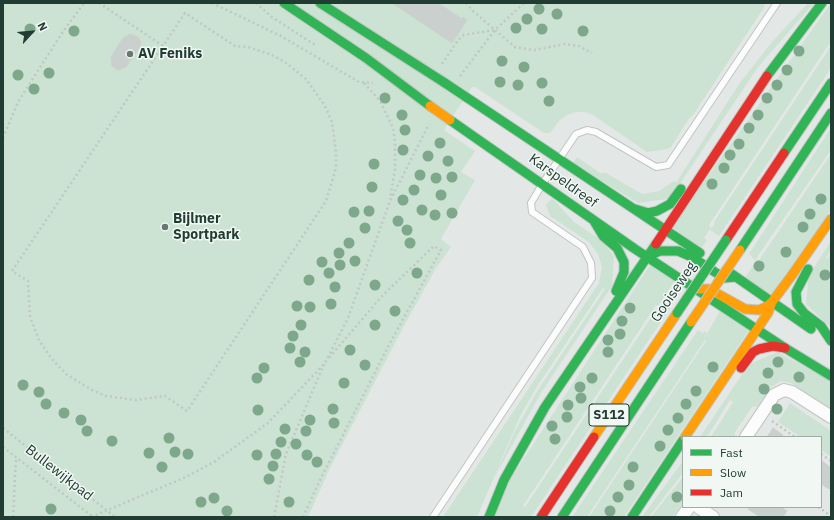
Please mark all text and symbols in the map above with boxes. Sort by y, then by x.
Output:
north arrow [12,12,52,52]
text: N [35,20,51,33]
place label: AV Feniks [138,46,202,62]
marker: AV Feniks [125,49,135,59]
street label: Karspeldreef [525,150,601,212]
place label: Bijlmer Sportpark [173,211,239,244]
marker: Bijlmer Sportpark [160,222,170,232]
street label: Gooiseweg [648,259,700,325]
road number: S112 [589,404,629,426]
legend [682,436,822,508]
street label: Bullewijkpad [22,441,96,505]
text: Fast [720,445,743,460]
text: Slow [720,465,746,480]
text: Jam [720,485,743,500]

